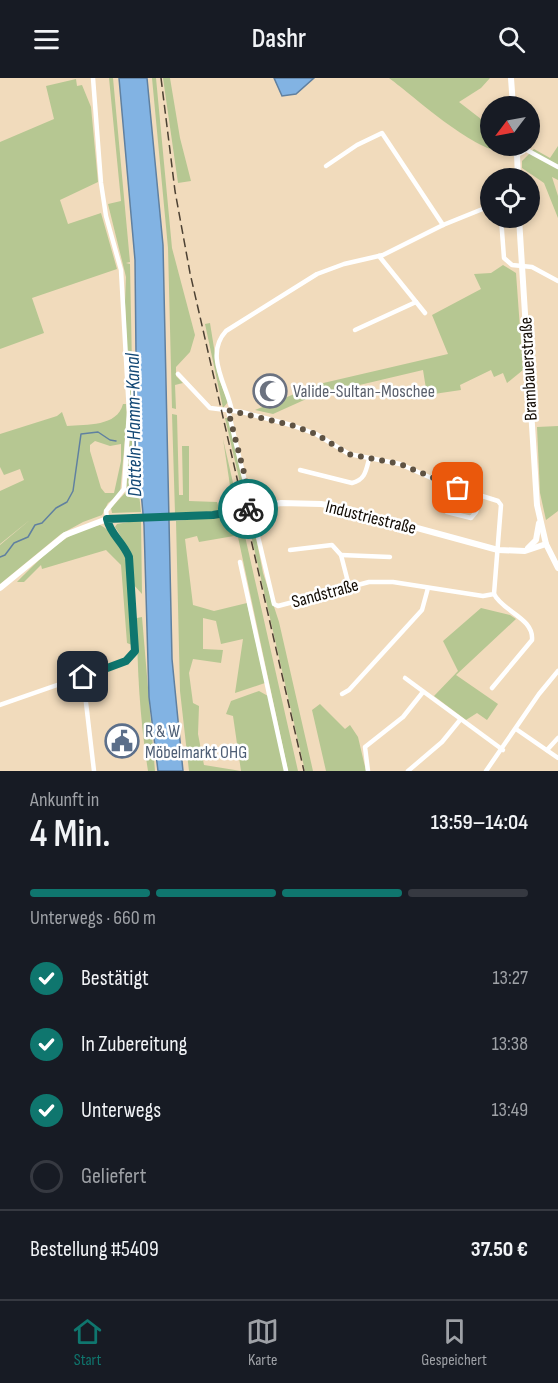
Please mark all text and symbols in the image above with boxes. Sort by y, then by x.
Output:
icon: menu [30,23,63,56]
text: Dashr [252,23,306,55]
icon: search [495,23,528,56]
north arrow [480,96,540,156]
map controls [480,96,540,228]
button: locate [480,168,540,228]
street label: Brambauerstraße [515,317,542,421]
water label: Datteln-Hamm-Kanal [121,352,147,497]
mosque icon: Valide-Sultan-Moschee [252,373,288,409]
place label: Valide-Sultan-Moschee [293,381,435,402]
pin [432,462,483,513]
icon: bag [441,471,474,504]
courier [218,479,278,539]
icon: bike [232,493,265,526]
street label: Industriestraße [323,496,418,539]
street label: Sandstraße [289,574,361,612]
pin [57,651,108,702]
icon: home [66,660,99,693]
place label: R & W Möbelmarkt OHG [145,721,247,763]
public building icon: R & W Möbelmarkt OHG [104,723,140,759]
text: Ankunft in [30,788,99,812]
text: 13:59–14:04 [431,809,528,836]
text: 4 Min. [30,811,111,858]
text: Unterwegs · 660 m [30,906,156,930]
icon: check [30,962,63,995]
text: Bestätigt [81,965,149,992]
text: 13:27 [493,966,528,990]
icon: check [30,1028,63,1061]
text: In Zubereitung [81,1031,187,1058]
text: 13:38 [492,1032,528,1056]
icon: check [30,1094,63,1127]
text: Unterwegs [81,1097,161,1124]
text: 13:49 [492,1098,528,1122]
text: Geliefert [81,1163,146,1190]
text: Bestellung #5409 [30,1236,159,1263]
text: 37.50 € [471,1236,528,1263]
tab: Start [71,1315,104,1370]
tab: Karte [246,1315,279,1370]
tab: Gespeichert [421,1315,487,1370]

